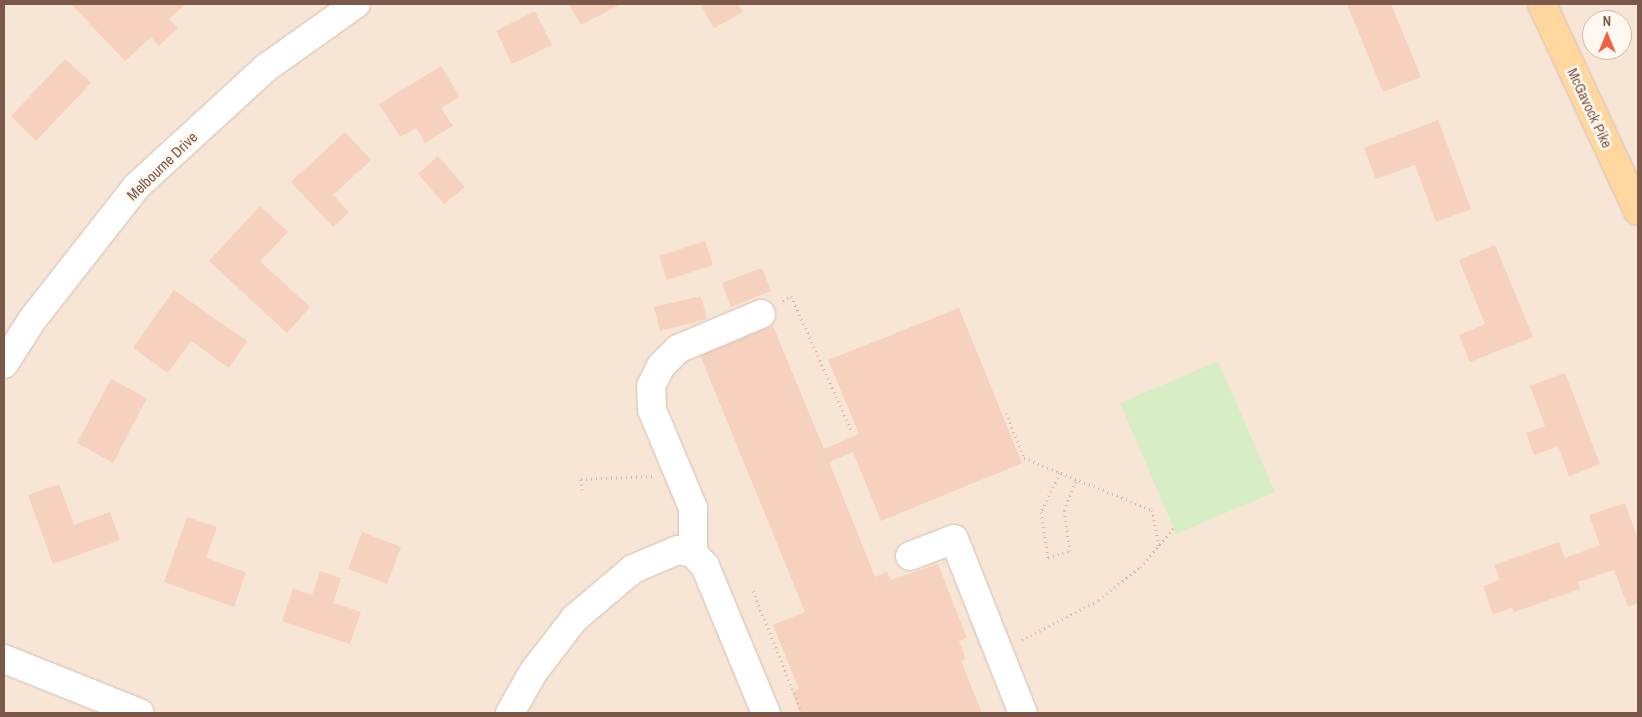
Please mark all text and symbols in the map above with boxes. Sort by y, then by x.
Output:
north arrow [1582,10,1632,60]
text: N [1603,12,1611,30]
street label: McGavock Pike [1564,65,1616,151]
street label: Melbourne Drive [123,128,201,204]

